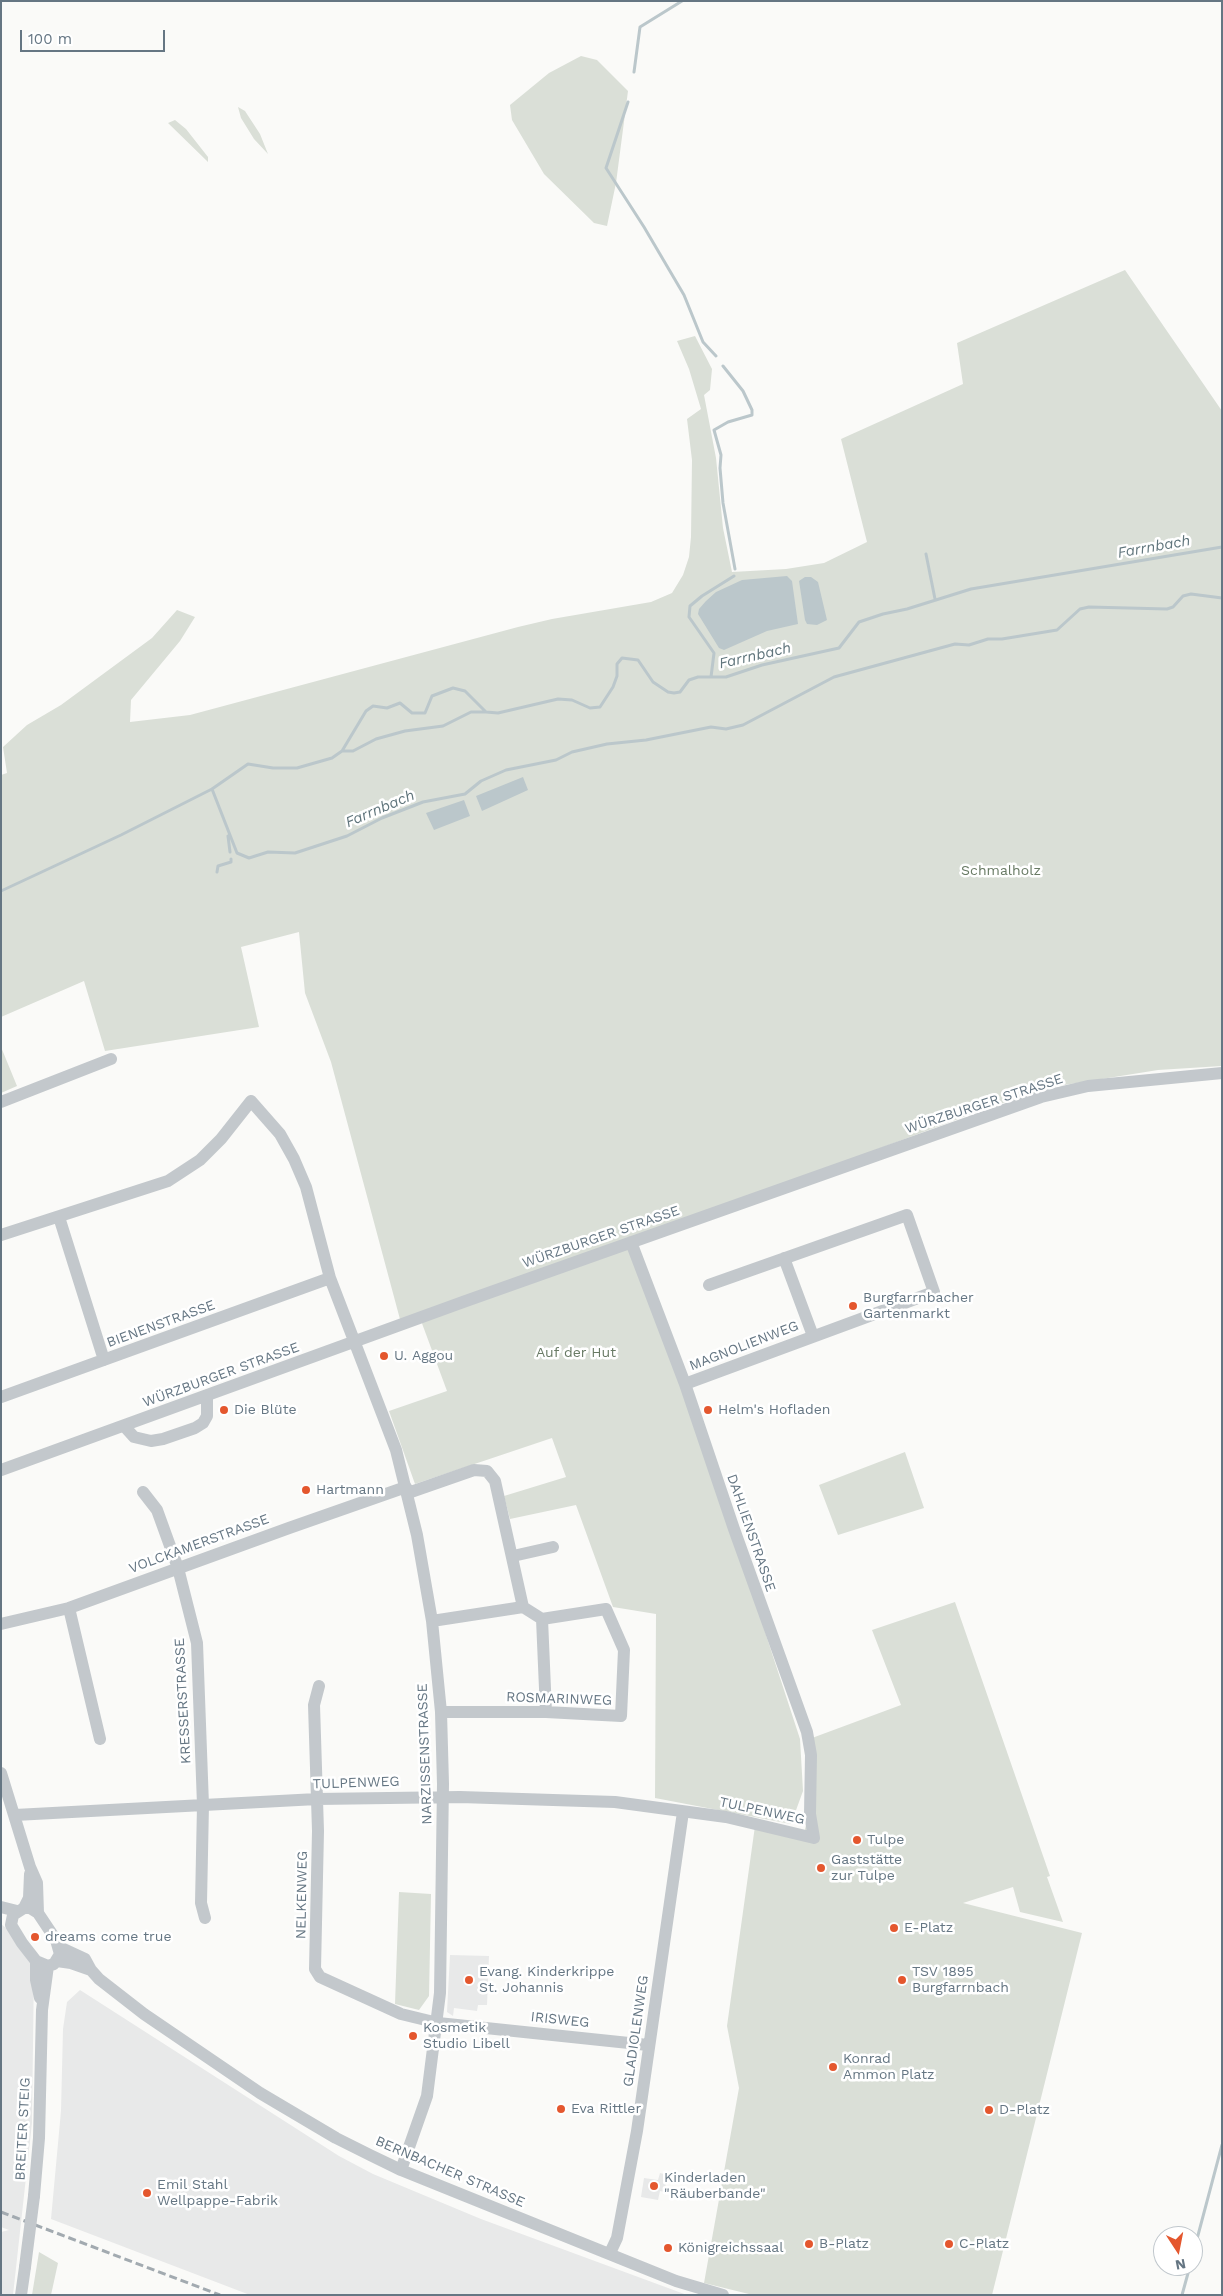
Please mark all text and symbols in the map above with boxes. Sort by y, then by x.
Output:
scale bar [22,20,168,52]
text: 100 m [28,30,72,48]
water label: Farrnbach [1116,532,1192,562]
water label: Farrnbach [717,639,793,673]
water label: Farrnbach [343,786,417,832]
park label: Schmalholz [961,863,1041,879]
street label: WÜRZBURGER STRASSE [903,1070,1065,1138]
street label: WÜRZBURGER STRASSE [520,1202,682,1272]
place label: Burgfarrnbacher Gartenmarkt [863,1290,974,1322]
street label: BIENENSTRASSE [105,1297,217,1351]
marker: Burgfarrnbacher Gartenmarkt [847,1300,859,1312]
street label: MAGNOLIENWEG [687,1317,801,1375]
street label: WÜRZBURGER STRASSE [140,1339,302,1411]
park label: Auf der Hut [536,1345,616,1361]
place label: U. Aggou [394,1348,453,1364]
marker: U. Aggou [378,1350,390,1362]
place label: Die Blüte [234,1402,297,1418]
place label: Helm's Hofladen [718,1402,830,1418]
marker: Die Blüte [218,1404,230,1416]
marker: Helm's Hofladen [702,1404,714,1416]
street label: DAHLIENSTRASSE [723,1472,779,1594]
place label: Hartmann [316,1482,384,1498]
marker: Hartmann [300,1484,312,1496]
street label: VOLCKAMERSTRASSE [127,1511,271,1577]
street label: KRESSERSTRASSE [171,1638,195,1764]
street label: NARZISSENSTRASSE [414,1683,436,1825]
street label: ROSMARINWEG [506,1689,612,1709]
street label: TULPENWEG [312,1773,400,1793]
street label: TULPENWEG [718,1794,806,1828]
place label: Tulpe [867,1832,904,1848]
marker: Tulpe [851,1834,863,1846]
street label: NELKENWEG [293,1851,311,1939]
place label: Gaststätte zur Tulpe [831,1852,902,1884]
marker: Gaststätte zur Tulpe [815,1862,827,1874]
place label: E-Platz [904,1920,953,1936]
marker: E-Platz [888,1922,900,1934]
place label: dreams come true [45,1929,171,1945]
marker: dreams come true [29,1931,41,1943]
place label: Evang. Kinderkrippe St. Johannis [479,1964,614,1996]
place label: TSV 1895 Burgfarrnbach [912,1964,1009,1996]
marker: Evang. Kinderkrippe St. Johannis [463,1974,475,1986]
street label: GLADIOLENWEG [620,1974,652,2088]
marker: TSV 1895 Burgfarrnbach [896,1974,908,1986]
street label: IRISWEG [530,2009,590,2031]
place label: Kosmetik Studio Libell [423,2020,510,2052]
marker: Kosmetik Studio Libell [407,2030,419,2042]
place label: Konrad Ammon Platz [843,2051,935,2084]
marker: Konrad Ammon Platz [827,2061,839,2073]
street label: BREITER STEIG [12,2077,34,2181]
place label: Eva Rittler [571,2101,641,2117]
place label: D-Platz [999,2102,1050,2118]
marker: Eva Rittler [555,2103,567,2115]
marker: D-Platz [983,2104,995,2116]
street label: BERNBACHER STRASSE [373,2133,527,2211]
place label: Kinderladen "Räuberbande" [664,2170,766,2202]
place label: Emil Stahl Wellpappe-Fabrik [157,2177,278,2210]
marker: Kinderladen "Räuberbande" [648,2180,660,2192]
marker: Emil Stahl Wellpappe-Fabrik [141,2187,153,2199]
north arrow [1153,2226,1203,2276]
place label: B-Platz [819,2236,869,2252]
place label: C-Platz [959,2236,1009,2252]
marker: B-Platz [803,2238,815,2250]
marker: C-Platz [943,2238,955,2250]
place label: Königreichssaal [678,2240,784,2256]
marker: Königreichssaal [662,2242,674,2254]
text: N [1174,2256,1187,2274]

